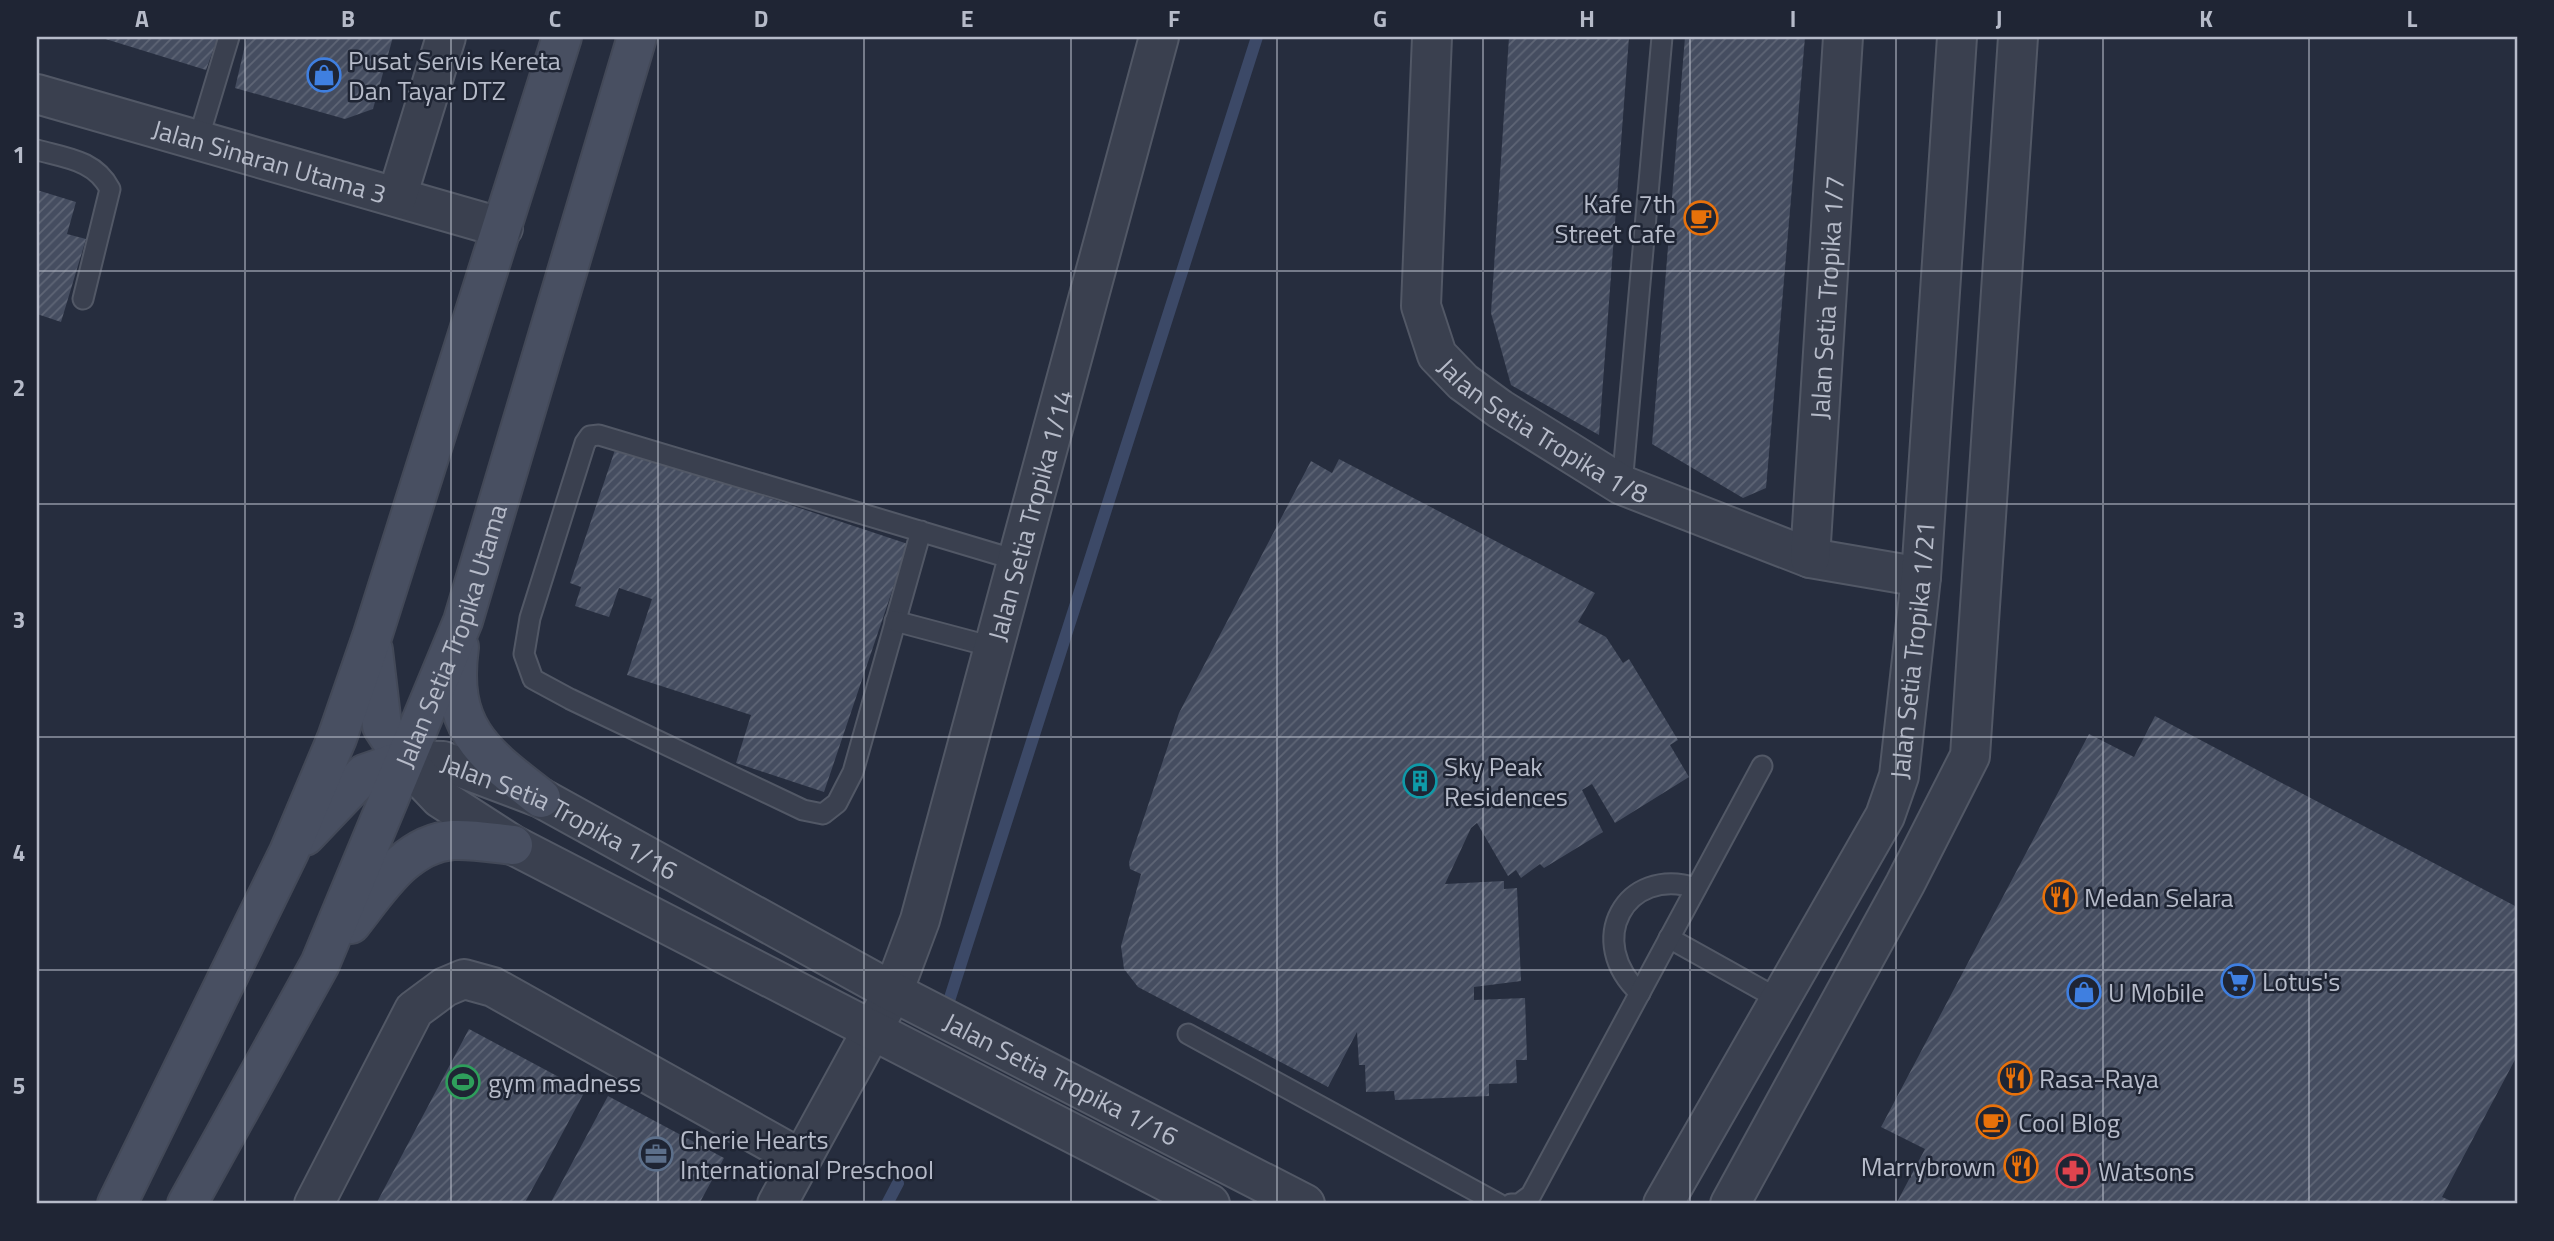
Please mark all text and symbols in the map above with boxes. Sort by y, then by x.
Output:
text: A [135,1,149,36]
text: B [341,1,355,36]
text: C [549,1,561,36]
text: D [754,1,768,36]
text: E [961,1,973,36]
text: F [1168,1,1180,36]
text: G [1373,1,1387,36]
text: H [1579,1,1595,36]
text: I [1790,1,1796,36]
text: J [1996,1,2002,36]
text: K [2199,1,2213,36]
text: L [2407,1,2418,36]
place label: Pusat Servis Kereta Dan Tayar DTZ [348,41,561,110]
shop icon: Pusat Servis Kereta Dan Tayar DTZ [305,56,343,94]
street label: Jalan Sinaran Utama 3 [148,109,391,213]
text: 1 [13,137,25,172]
street label: Jalan Setia Tropika 1/7 [1799,174,1854,421]
place label: Kafe 7th Street Cafe [1555,184,1676,253]
cafe icon: Kafe 7th Street Cafe [1682,199,1720,237]
street label: Jalan Setia Tropika 1/8 [1429,348,1654,513]
text: 2 [13,370,25,405]
street label: Jalan Setia Tropika 1/14 [977,385,1082,645]
street label: Jalan Setia Tropika Utama [385,499,516,774]
street label: Jalan Setia Tropika 1/21 [1879,520,1944,781]
text: 3 [13,602,25,637]
street label: Jalan Setia Tropika 1/16 [436,743,685,889]
place label: Sky Peak Residences [1444,747,1568,816]
building icon: Sky Peak Residences [1401,762,1439,800]
text: 4 [13,835,25,870]
restaurant icon: Medan Selara [2041,878,2079,916]
place label: Medan Selara [2084,878,2234,917]
supermarket icon: Lotus's [2219,962,2257,1000]
place label: Lotus's [2262,962,2340,1001]
shop icon: U Mobile [2065,973,2103,1011]
place label: U Mobile [2108,973,2204,1012]
street label: Jalan Setia Tropika 1/16 [937,1002,1185,1155]
restaurant icon: Rasa-Raya [1996,1059,2034,1097]
place label: Rasa-Raya [2039,1059,2159,1098]
sports icon: gym madness [444,1063,482,1101]
place label: gym madness [488,1063,641,1102]
text: 5 [13,1068,25,1103]
cafe icon: Cool Blog [1974,1103,2012,1141]
place label: Cool Blog [2018,1103,2120,1142]
place label: Cherie Hearts International Preschool [680,1120,934,1189]
office icon: Cherie Hearts International Preschool [637,1135,675,1173]
place label: Marrybrown [1861,1147,1996,1186]
restaurant icon: Marrybrown [2002,1147,2040,1185]
pharmacy icon: Watsons [2054,1152,2092,1190]
place label: Watsons [2098,1152,2195,1191]

